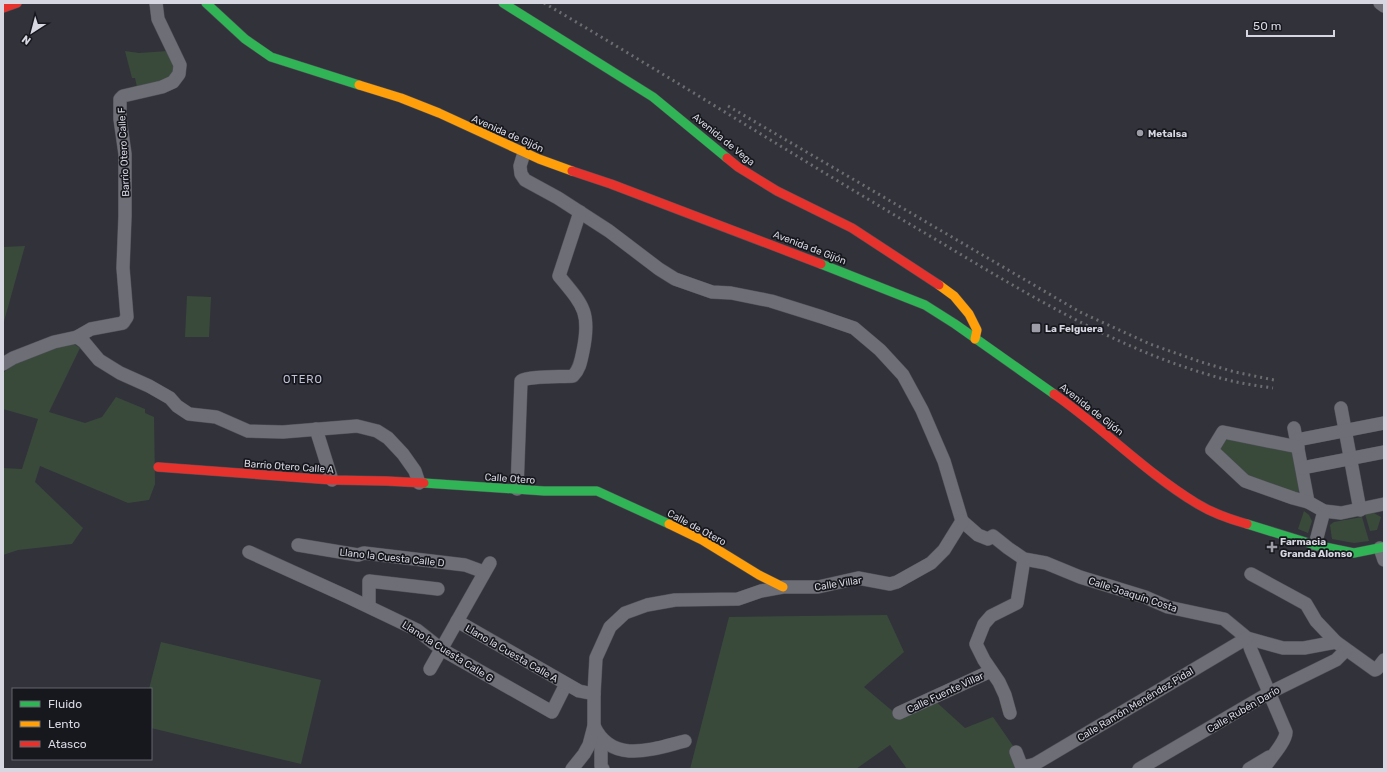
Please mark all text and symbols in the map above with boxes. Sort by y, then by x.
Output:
north arrow [12,12,52,52]
scale bar [1247,12,1334,38]
text: 50 m [1253,19,1281,33]
text: N [19,32,33,47]
street label: Barrio Otero Calle F [116,107,132,197]
street label: Avenida de Vega [690,111,757,169]
street label: Avenida de Gijón [470,113,545,155]
marker: Metalsa [1135,128,1145,138]
place label: Metalsa [1148,128,1187,140]
street label: Avenida de Gijón [771,228,848,267]
marker: La Felguera [1030,322,1042,334]
place label: La Felguera [1045,323,1103,335]
district label: OTERO [283,373,323,386]
street label: Avenida de Gijón [1057,381,1126,438]
street label: Barrio Otero Calle A [244,458,335,476]
street label: Calle Otero [484,471,536,487]
street label: Calle de Otero [665,507,728,549]
place label: Farmacia Granda Alonso [1280,536,1352,560]
marker: Farmacia Granda Alonso [1267,542,1277,552]
street label: Llano la Cuesta Calle D [339,547,445,569]
street label: Calle Villar [814,574,863,594]
street label: Calle Joaquín Costa [1087,575,1179,615]
street label: Llano la Cuesta Calle G [400,619,495,685]
street label: Llano la Cuesta Calle A [463,622,560,685]
street label: Calle Ramón Menéndez Pidal [1075,665,1196,744]
street label: Calle Fuente Villar [905,670,986,716]
street label: Calle Rubén Darío [1205,684,1282,736]
legend [12,688,152,760]
text: Fluido [48,697,82,711]
text: Lento [48,717,80,731]
text: Atasco [48,737,87,751]

